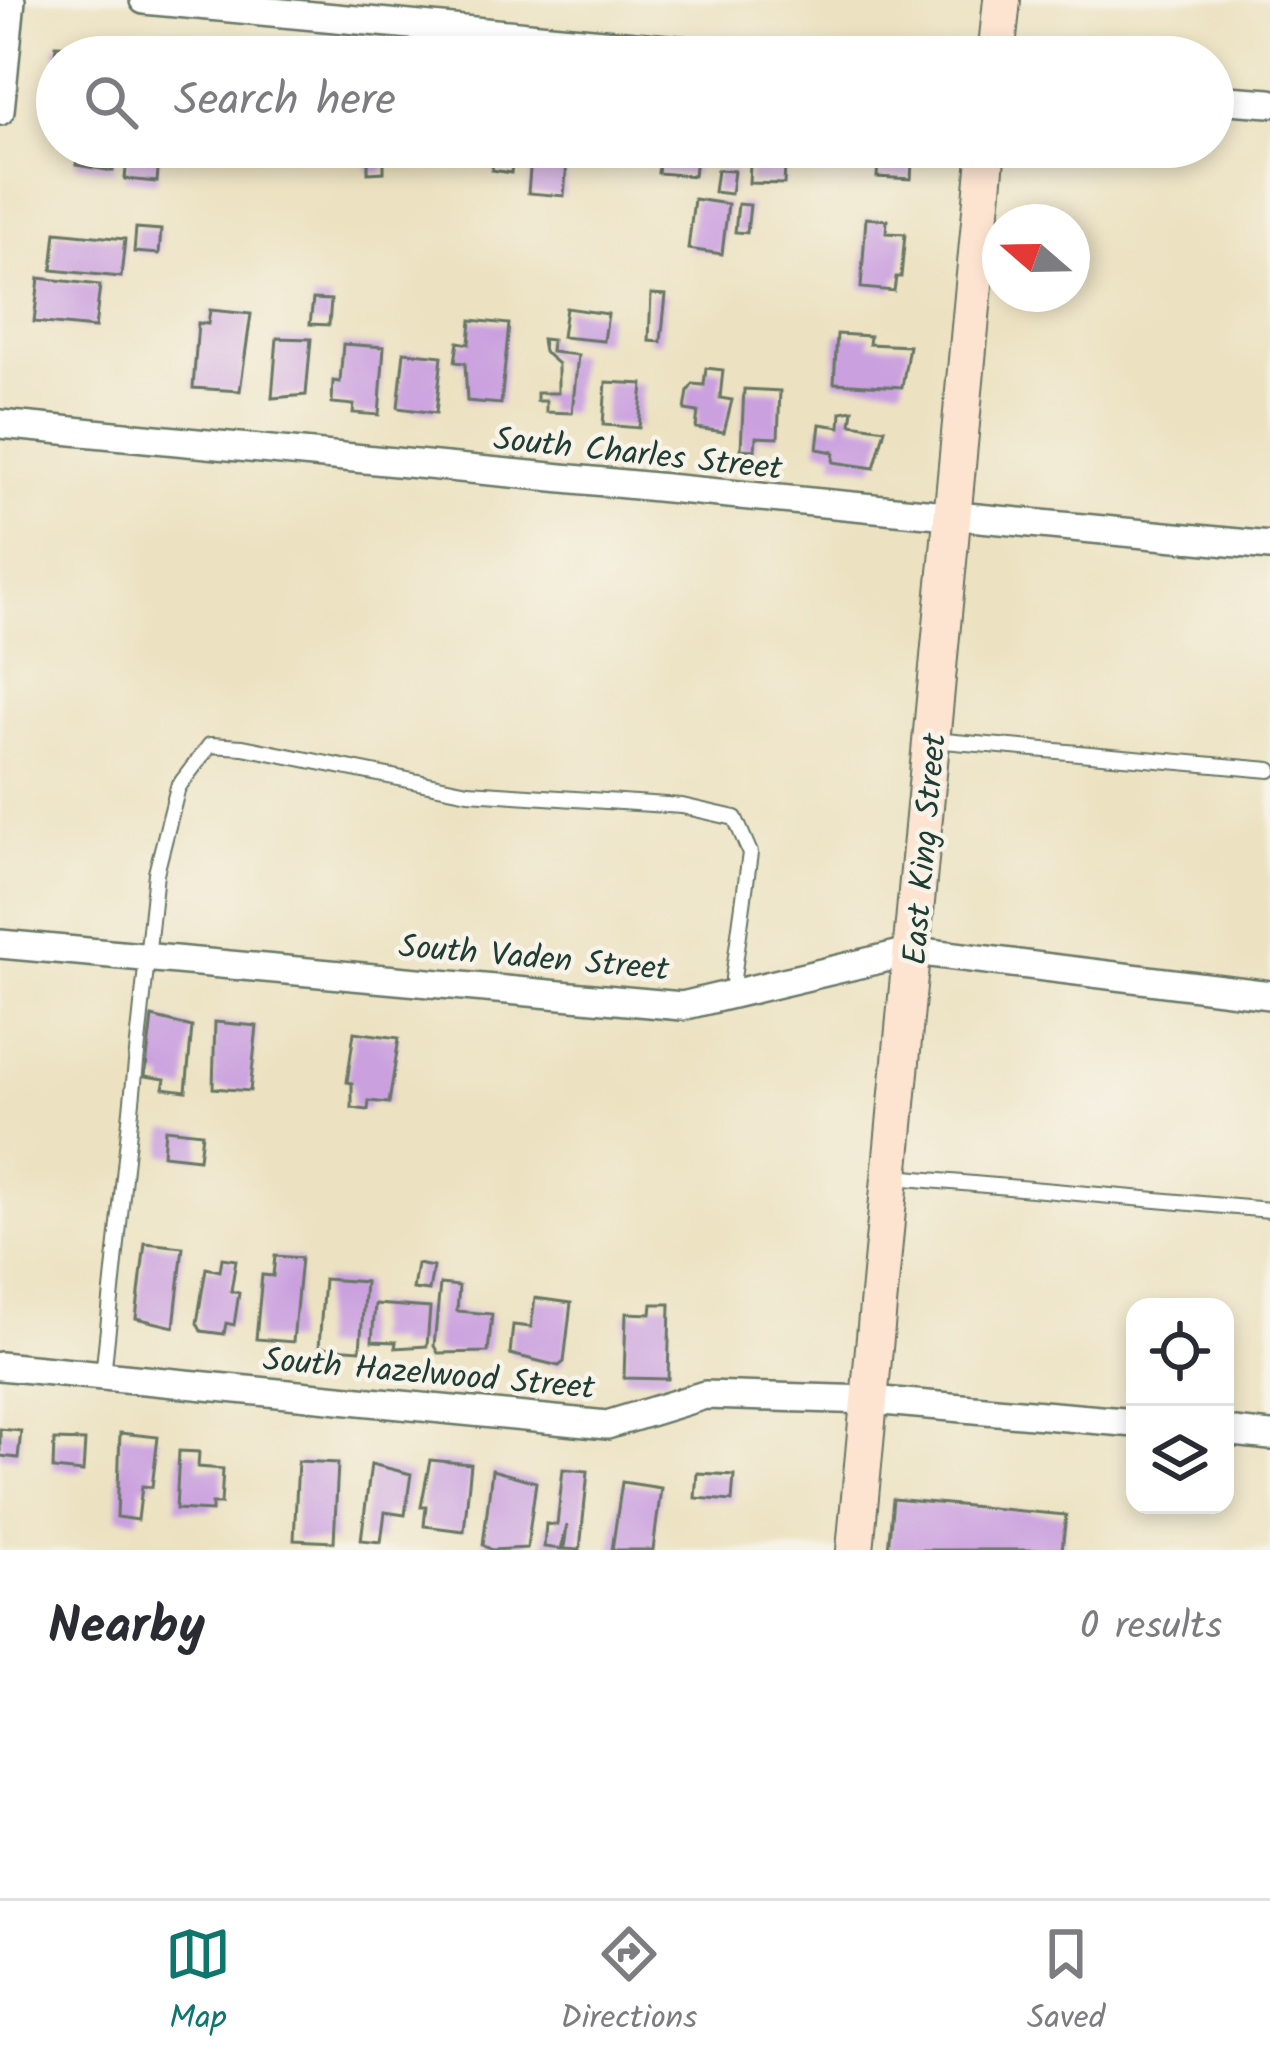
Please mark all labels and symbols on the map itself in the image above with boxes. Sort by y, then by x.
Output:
north arrow [982,204,1090,312]
street label: South Charles Street [491,414,786,497]
street label: East King Street [890,730,963,967]
street label: South Vaden Street [396,921,672,998]
street label: South Hazelwood Street [261,1335,598,1416]

